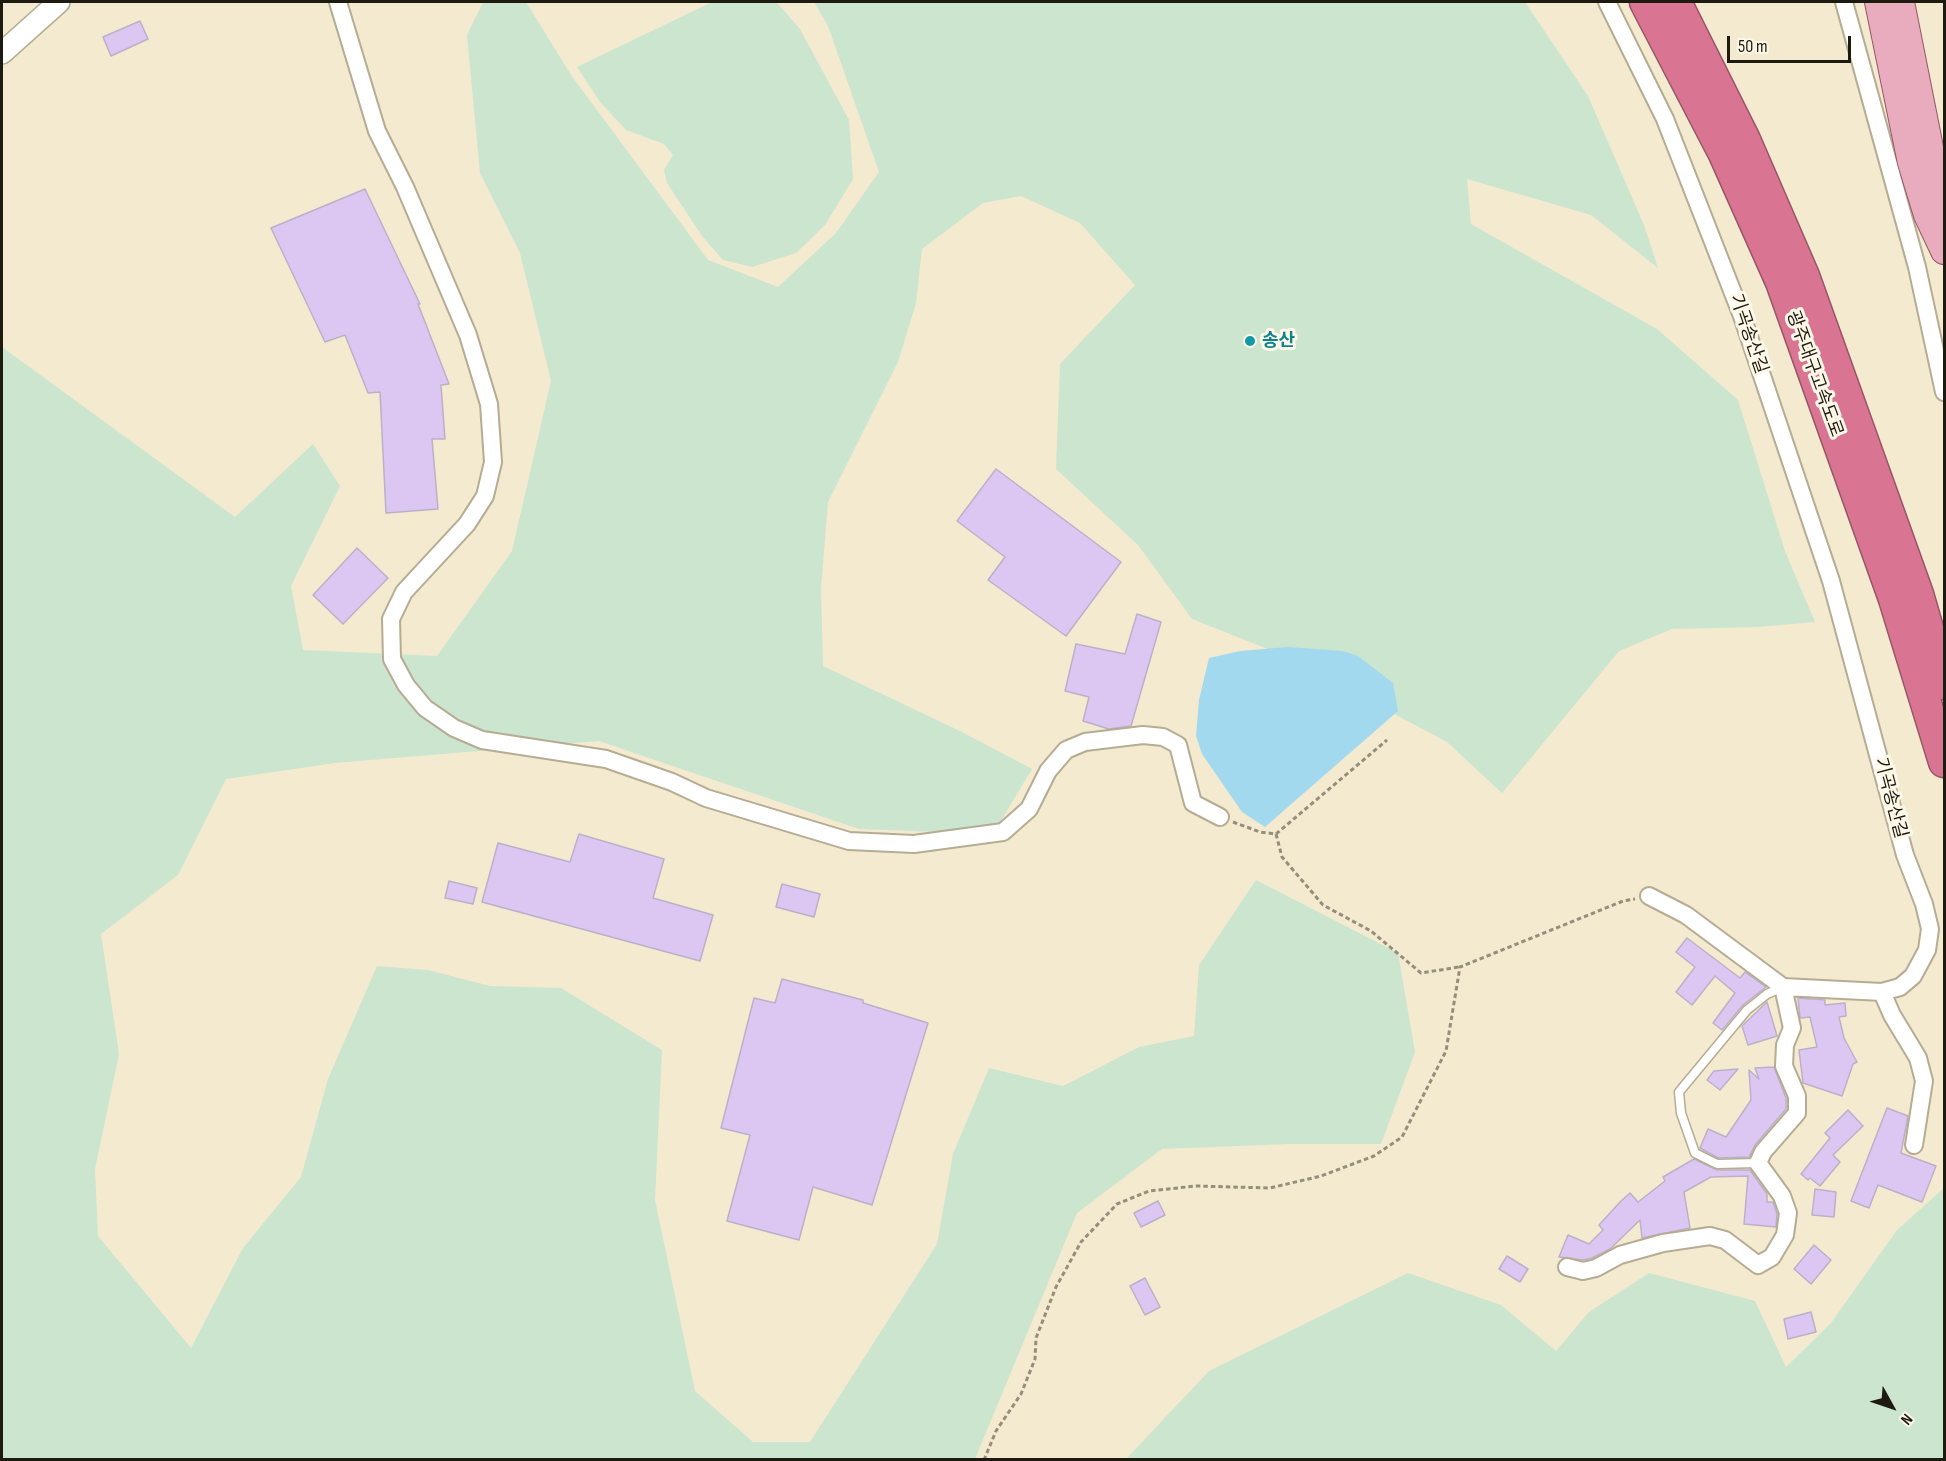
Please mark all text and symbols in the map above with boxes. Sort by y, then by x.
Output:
scale bar [1730,24,1854,62]
text: 50 m [1738,36,1768,57]
street label: 기곡송산길 [1724,291,1772,377]
street label: 광주대구고속도로 [1781,308,1847,440]
place label: 송산 [1262,330,1295,352]
marker: 송산 [1243,334,1257,348]
street label: 기곡송산길 [1869,755,1911,841]
north arrow [1862,1377,1922,1437]
text: N [1896,1410,1916,1428]

